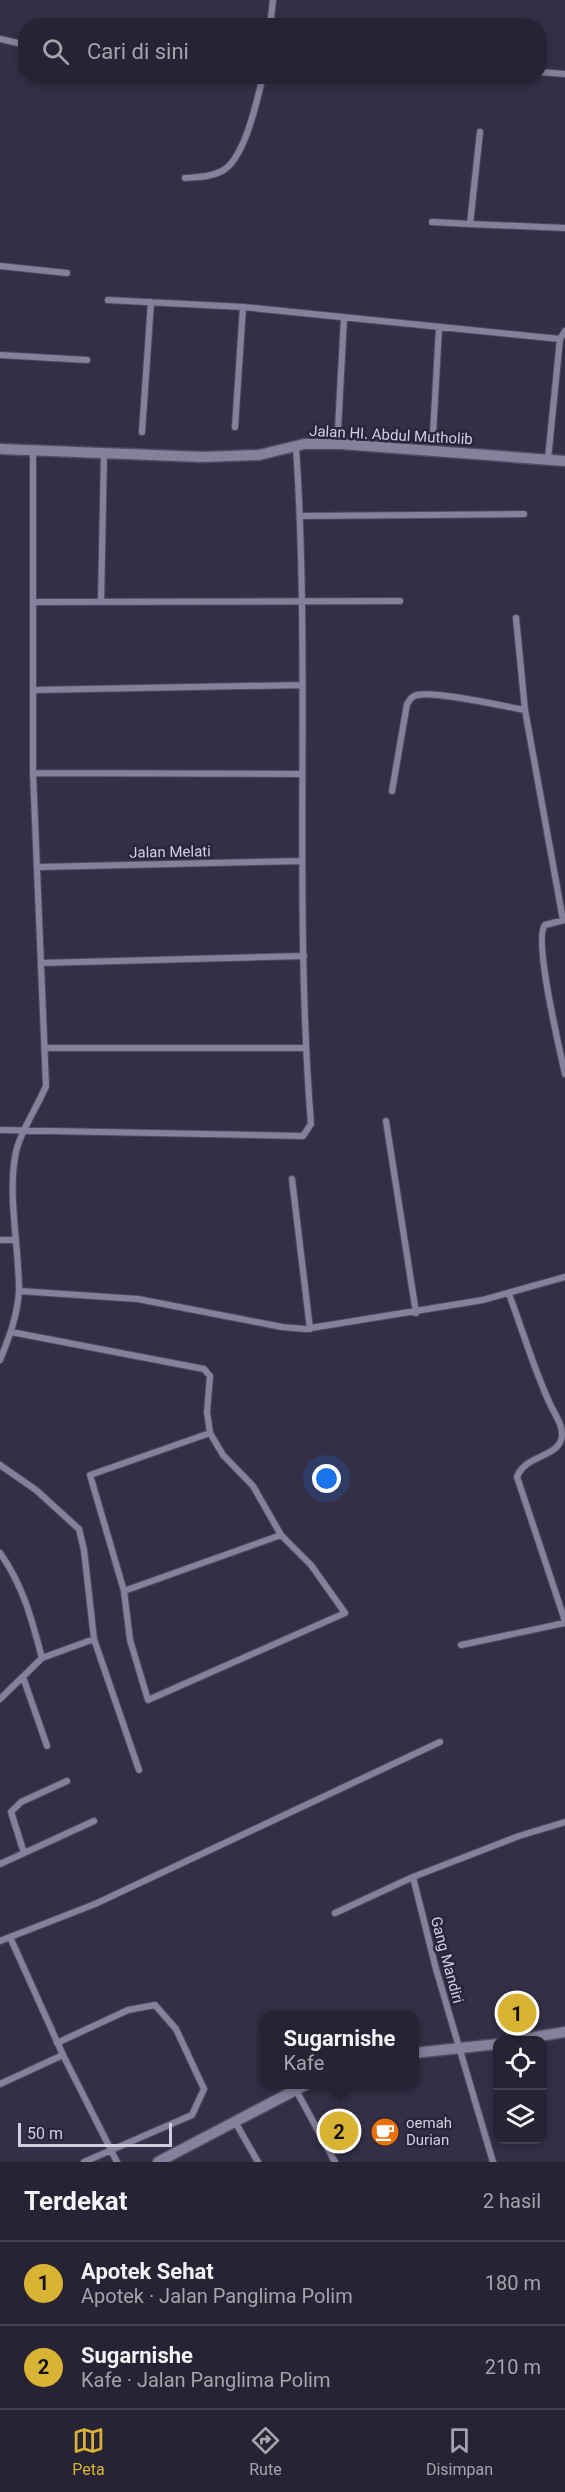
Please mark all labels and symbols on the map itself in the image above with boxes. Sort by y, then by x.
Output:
street label: Jalan HI. Abdul Mutholib [309,422,473,448]
street label: Jalan Melati [129,842,211,862]
your location [312,1464,341,1493]
street label: Gang Mandiri [427,1915,467,2005]
pin: 1 [498,1990,536,2036]
pin: 2 [320,2108,358,2154]
place label: oemah Durian [406,2114,452,2149]
cafe icon: oemah Durian [369,2116,401,2148]
scale bar [18,2120,172,2148]

